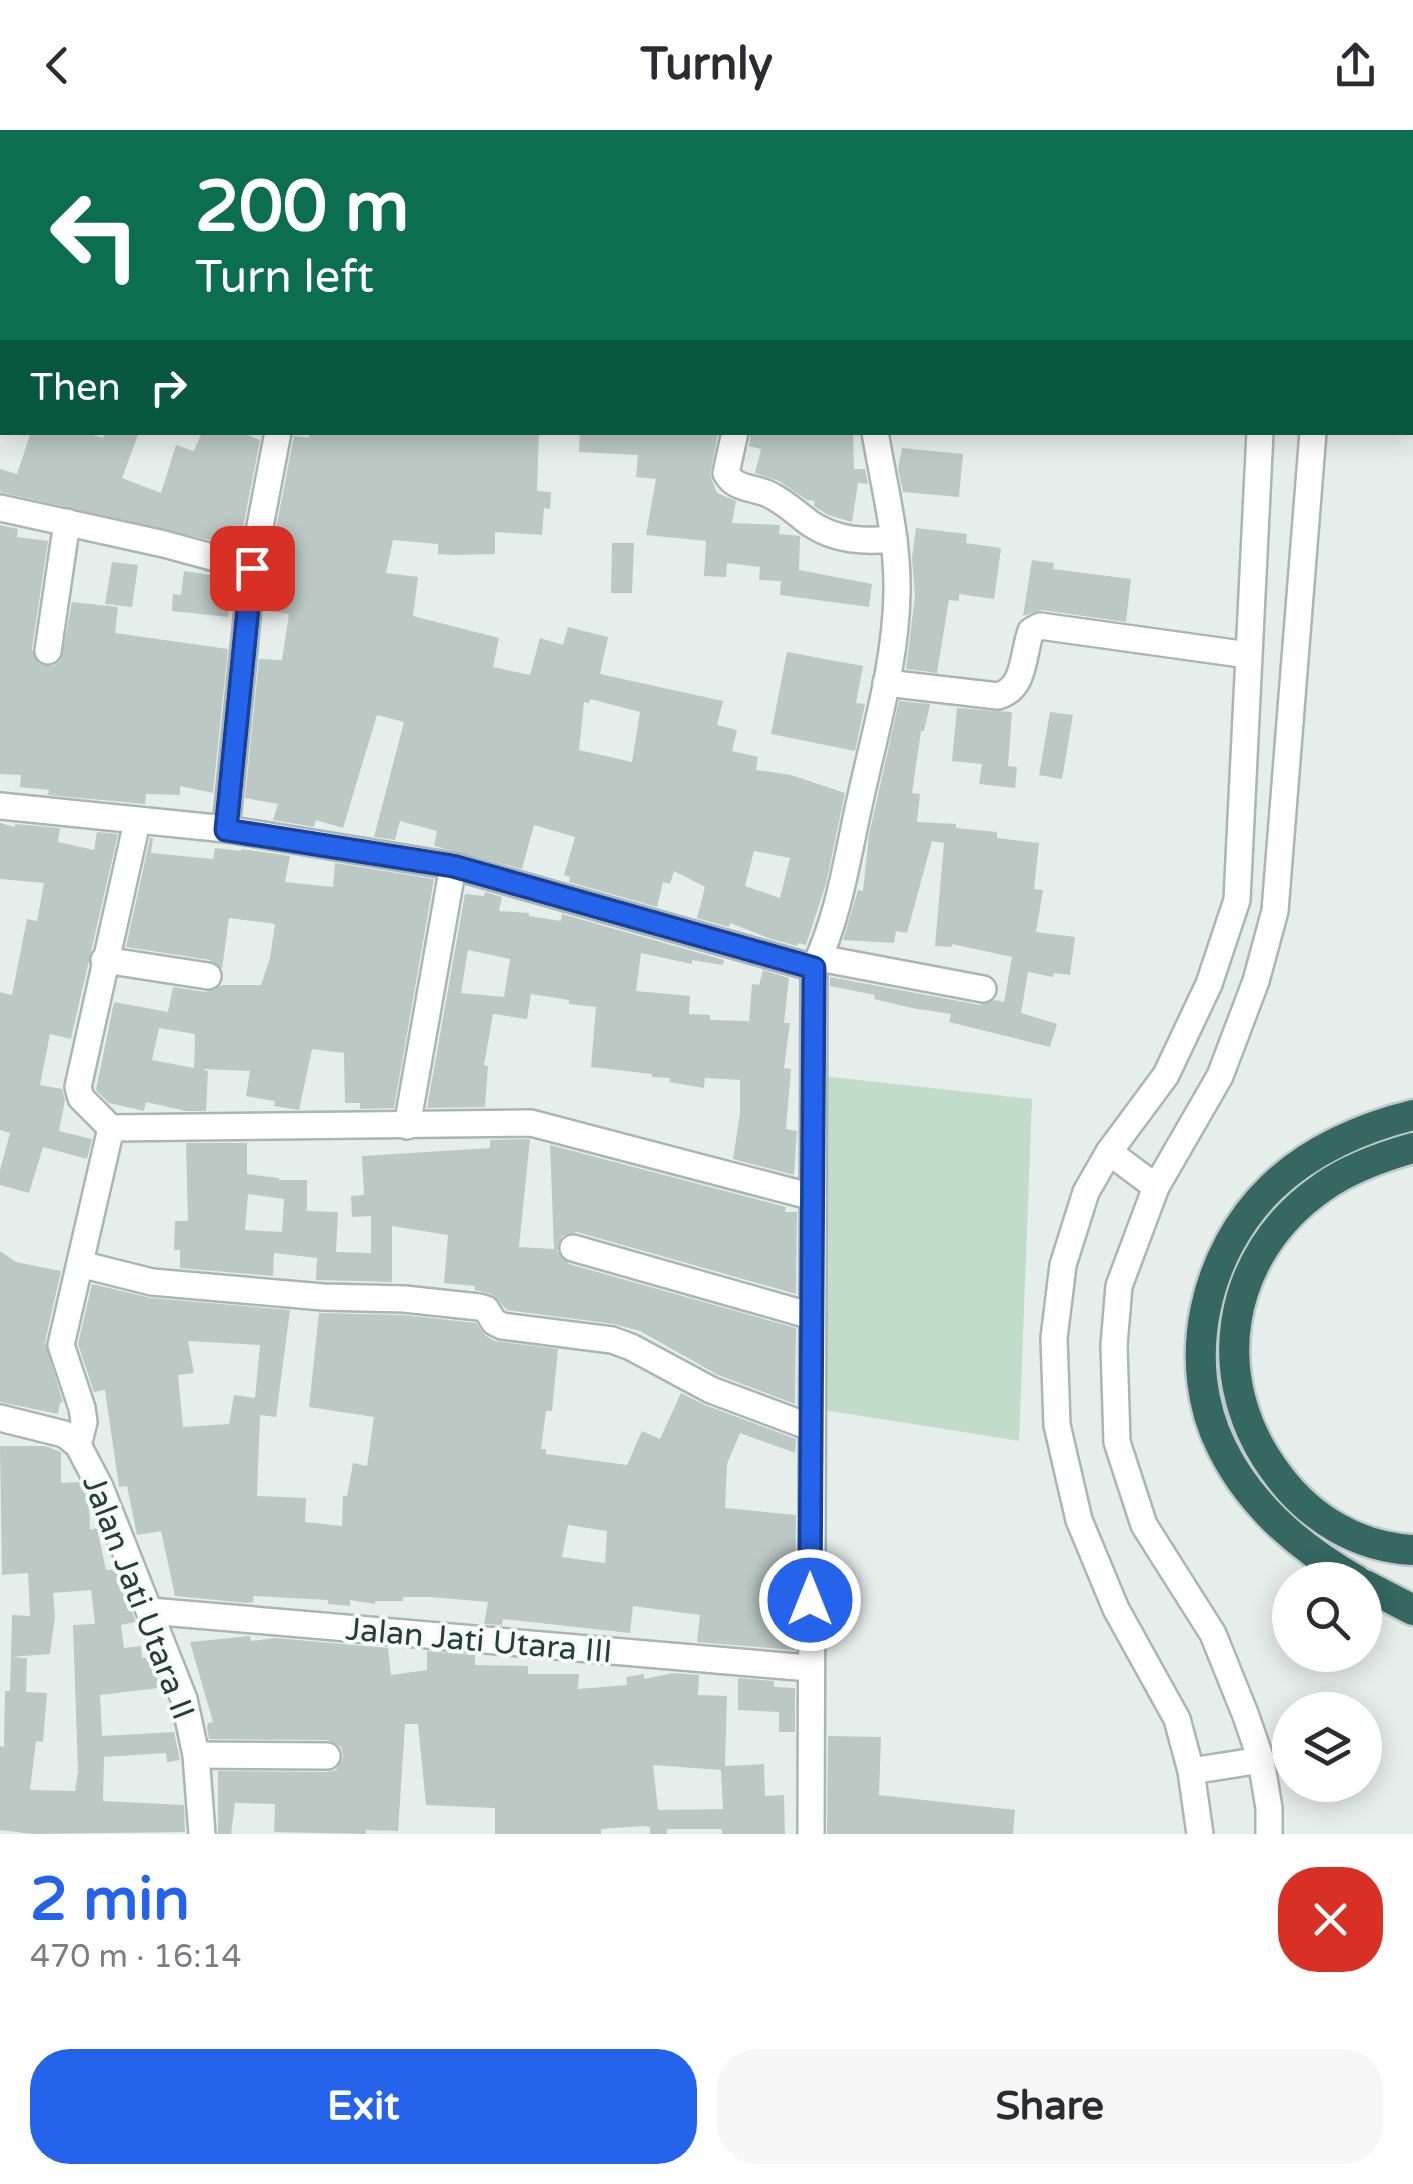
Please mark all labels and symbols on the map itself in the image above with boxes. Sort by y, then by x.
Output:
pin [210,526,295,611]
street label: Jalan Jati Utara II [74,1470,202,1725]
position arrow [758,1548,862,1652]
street label: Jalan Jati Utara III [344,1610,614,1672]

